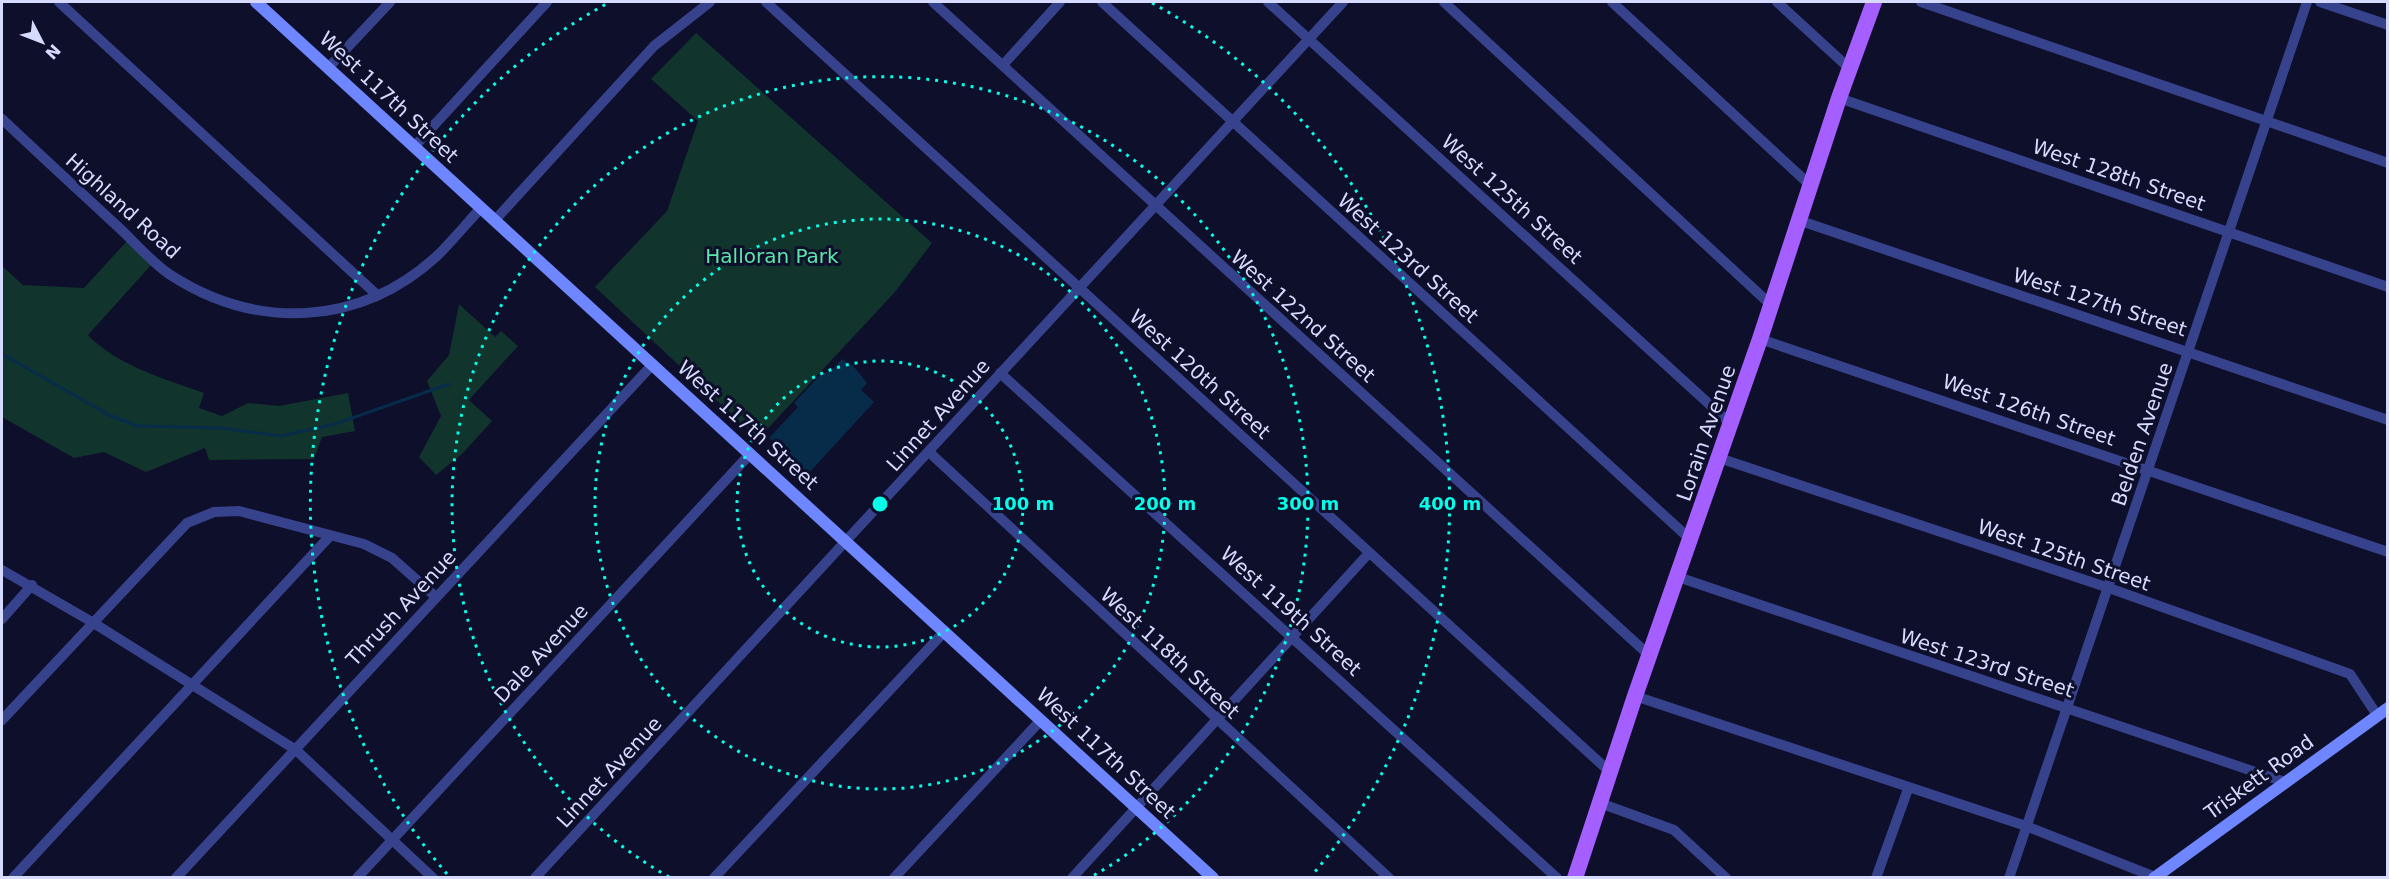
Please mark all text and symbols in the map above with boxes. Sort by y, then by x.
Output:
north arrow [12,12,72,72]
street label: West 117th Street [314,26,464,168]
text: N [41,40,64,63]
street label: West 125th Street [1437,129,1588,269]
street label: West 128th Street [2029,134,2209,216]
street label: Highland Road [61,148,185,264]
street label: West 123rd Street [1333,188,1484,328]
park label: Halloran Park [705,244,839,268]
street label: West 122nd Street [1226,245,1380,387]
street label: West 127th Street [2010,263,2190,341]
street label: West 120th Street [1125,304,1276,444]
street label: Linnet Avenue [881,354,995,476]
street label: West 117th Street [673,355,824,495]
street label: Belden Avenue [2106,359,2178,509]
street label: Lorain Avenue [1671,362,1741,504]
street label: West 126th Street [1939,369,2119,451]
text: 100 m [992,493,1054,514]
text: 200 m [1134,493,1196,514]
text: 300 m [1277,493,1339,514]
text: 400 m [1419,493,1481,514]
centre of rings [870,494,890,514]
street label: West 125th Street [1974,514,2154,596]
street label: West 119th Street [1216,541,1367,681]
street label: Thrush Avenue [341,545,461,672]
street label: West 118th Street [1095,582,1245,724]
street label: Dale Avenue [489,599,593,707]
street label: West 123rd Street [1897,624,2077,702]
street label: West 117th Street [1031,682,1181,824]
street label: Linnet Avenue [552,712,666,832]
street label: Triskett Road [2199,729,2318,825]

